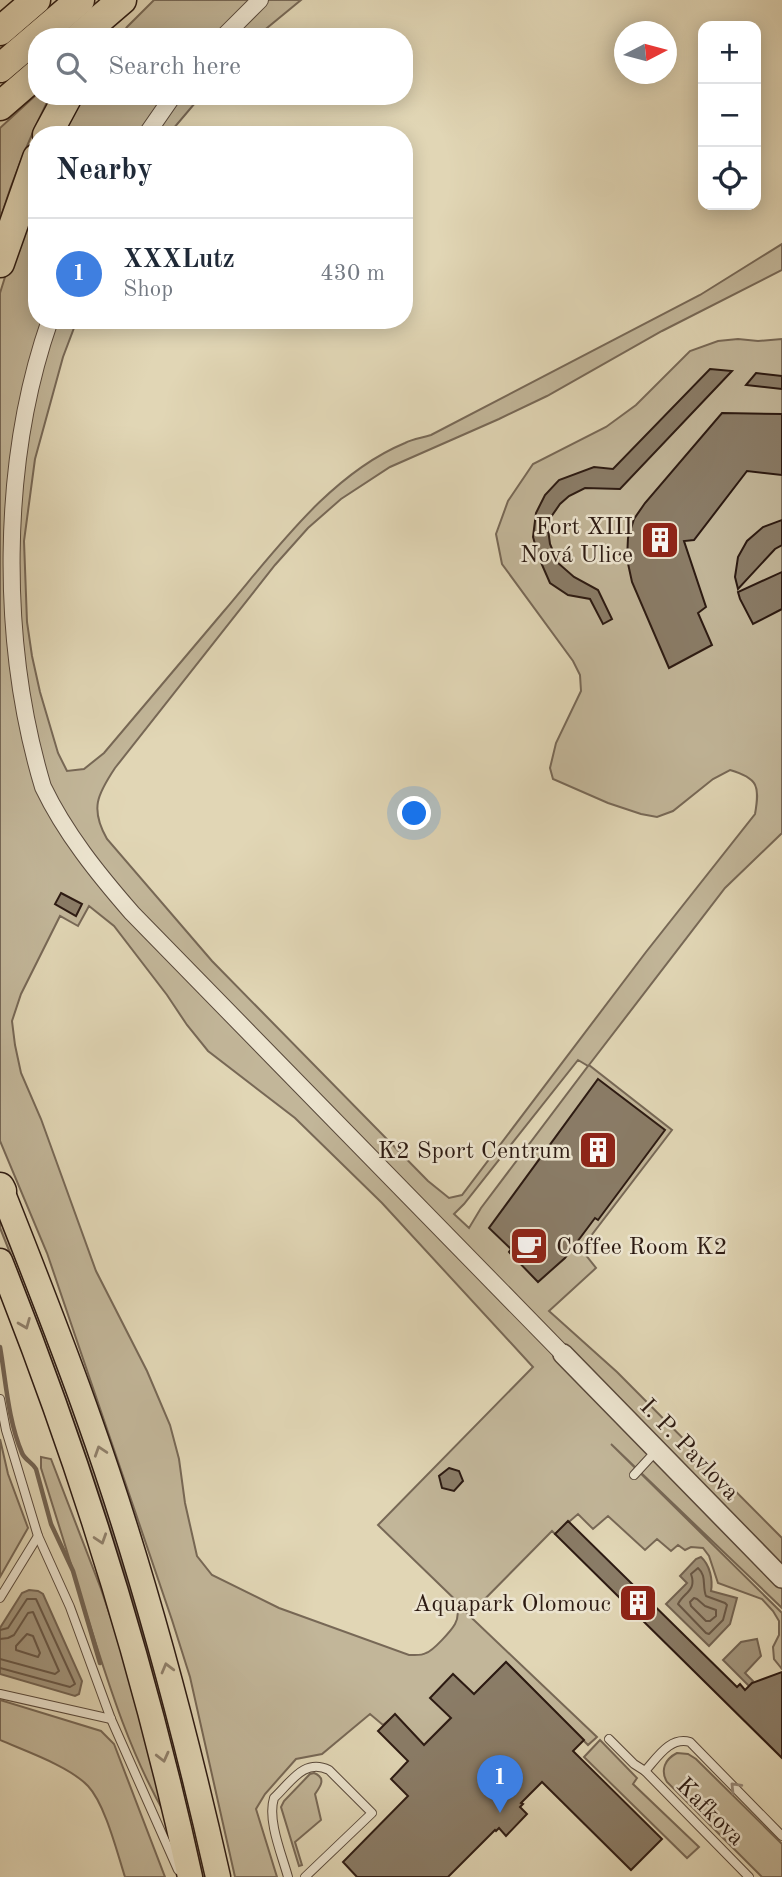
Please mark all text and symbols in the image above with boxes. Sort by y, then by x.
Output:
north arrow [614,21,677,84]
map controls [698,21,761,210]
button: + [698,21,761,84]
search box [28,28,413,105]
icon: search [52,48,90,86]
text: Search here [108,54,241,80]
button: − [698,84,761,147]
button: locate [698,147,761,210]
text: Nearby [56,156,153,186]
text: XXXLutz [123,247,235,273]
text: 1 [72,262,86,285]
text: 430 m [320,262,385,285]
text: Shop [123,278,173,301]
place label: Fort XIII Nová Ulice [520,516,633,568]
building icon: Fort XIII Nová Ulice [639,519,681,561]
your location [397,796,431,830]
building icon: K2 Sport Centrum [577,1129,619,1171]
place label: K2 Sport Centrum [378,1140,571,1164]
cafe icon: Coffee Room K2 [508,1225,550,1267]
place label: Coffee Room K2 [556,1236,727,1260]
one-way arrow [17,1317,31,1329]
street label: I. P. Pavlova [635,1395,743,1506]
one-way arrow [94,1445,108,1457]
one-way arrow [92,1532,107,1544]
building icon: Aquapark Olomouc [617,1582,659,1624]
place label: Aquapark Olomouc [413,1593,611,1617]
one-way arrow [161,1662,175,1674]
one-way arrow [155,1751,169,1763]
pin: 1 [477,1755,523,1813]
street label: Kafkova [671,1774,748,1851]
one-way arrow [730,1782,743,1795]

